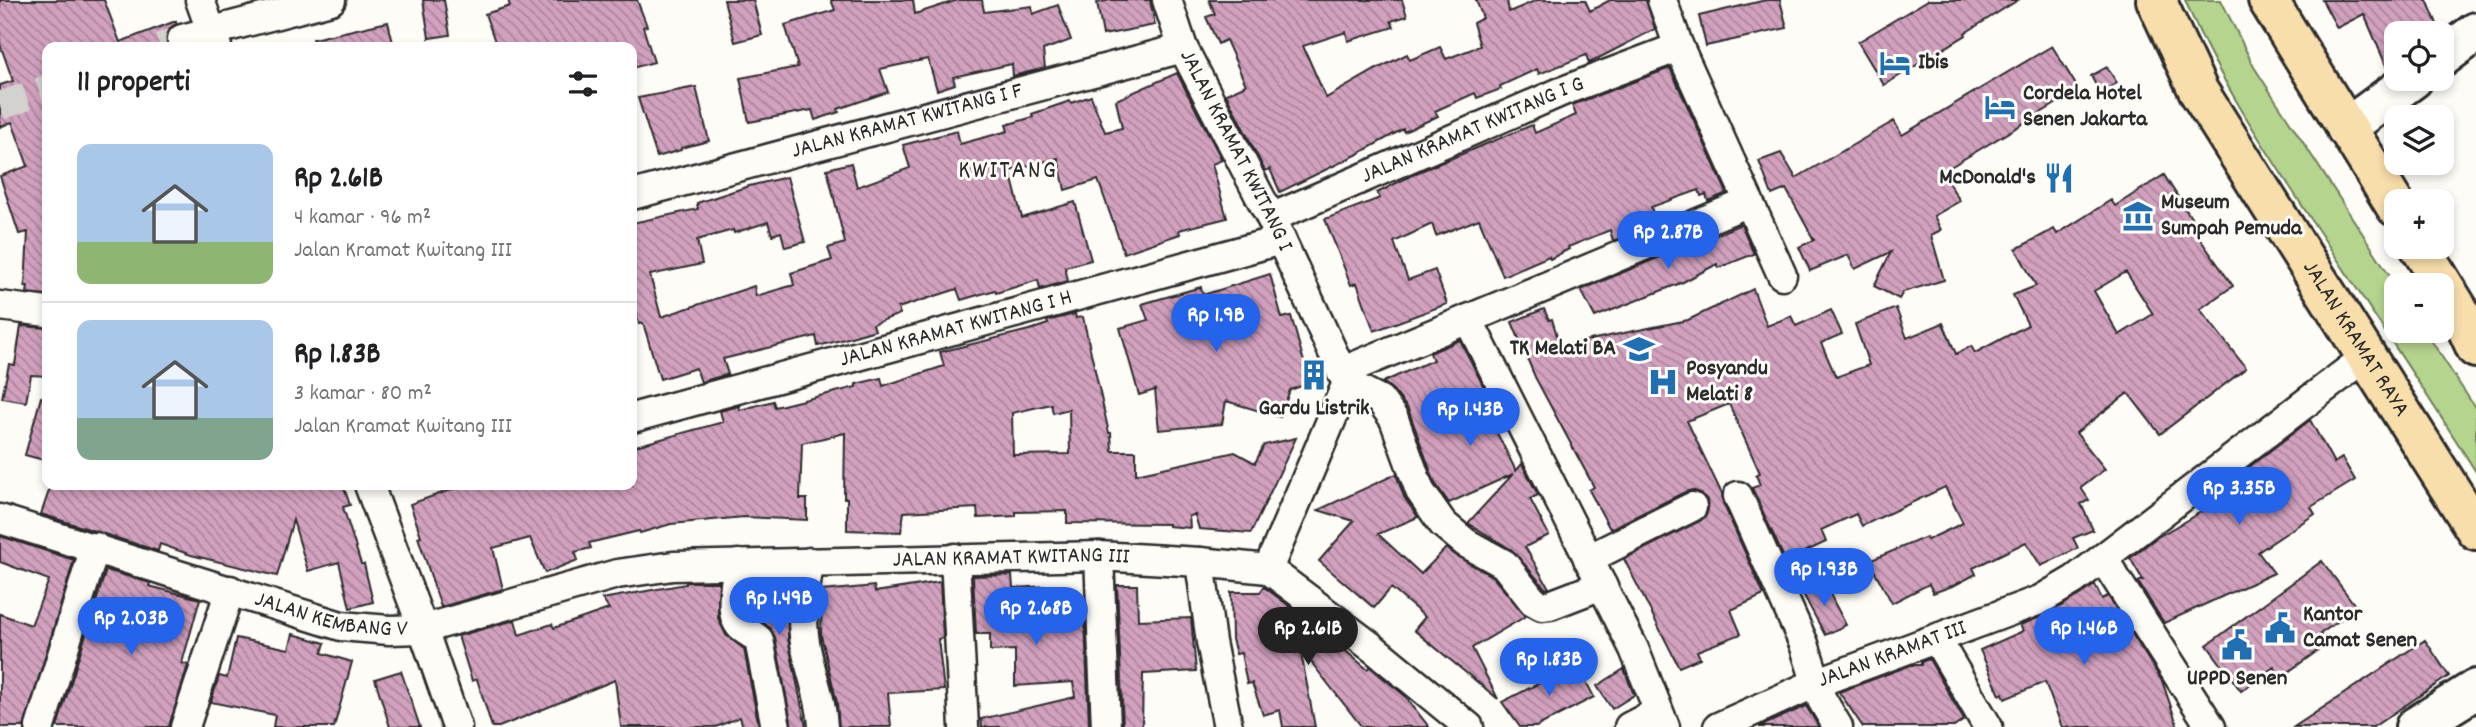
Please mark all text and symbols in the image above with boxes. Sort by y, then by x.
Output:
map controls [2384,21,2454,343]
button: locate [2384,21,2454,91]
street label: JALAN KRAMAT KWITANG I [1170,44,1301,257]
hotel icon: Ibis [1878,46,1912,80]
place label: Ibis [1918,47,1949,80]
text: 11 properti [77,63,190,106]
icon: filters [564,65,602,103]
street label: JALAN KRAMAT KWITANG I G [1356,68,1589,193]
street label: JALAN KRAMAT KWITANG I F [788,75,1027,168]
place label: Cordela Hotel Senen Jakarta [2023,78,2148,137]
hotel icon: Cordela Hotel Senen Jakarta [1983,90,2017,124]
button: layers [2384,105,2454,175]
district label: KWITANG [958,153,1058,190]
text: Rp 2.61B [294,159,383,202]
restaurant icon: McDonald's [2042,161,2076,195]
place label: McDonald's [1939,162,2036,195]
icon: home [133,172,217,256]
place label: Museum Sumpah Pemuda [2161,187,2303,246]
button: + [2384,189,2454,259]
museum icon: Museum Sumpah Pemuda [2121,199,2155,233]
text: 4 kamar · 96 m² [294,202,431,235]
pin: Rp 2.87B [1596,212,1740,271]
text: Rp 2.87B [1633,217,1703,250]
text: Jalan Kramat Kwitang III [294,235,512,268]
street label: JALAN KRAMAT RAYA [2293,255,2417,424]
button: − [2384,273,2454,343]
street label: JALAN KRAMAT KWITANG I H [836,282,1076,377]
pin: Rp 1.9B [1151,294,1281,354]
text: Rp 1.9B [1187,300,1245,333]
school or university icon: TK Melati BA [1622,332,1656,366]
place label: TK Melati BA [1510,333,1616,366]
text: Rp 1.83B [294,335,380,378]
icon: home [133,348,217,432]
place label: Posyandu Melati 8 [1686,353,1768,412]
building icon: Gardu Listrik [1297,358,1331,392]
hospital icon: Posyandu Melati 8 [1646,365,1680,399]
text: 3 kamar · 80 m² [294,378,432,411]
pin: Rp 1.43B [1398,388,1542,448]
place label: Gardu Listrik [1259,393,1370,426]
text: Rp 1.43B [1437,394,1503,427]
text: Jalan Kramat Kwitang III [294,411,512,444]
pin: Rp 3.35B [2167,468,2311,527]
text: Rp 3.35B [2203,473,2275,506]
street label: JALAN KRAMAT KWITANG III [892,539,1131,577]
pin: Rp 1.93B [1752,548,1896,608]
text: Rp 1.93B [1790,554,1858,587]
pin: Rp 1.49B [707,578,851,637]
street label: JALAN KEMBANG V [250,583,408,647]
text: Rp 1.49B [746,583,812,616]
pin: Rp 2.68B [964,588,1108,647]
text: Rp 2.68B [1000,593,1072,626]
pin: Rp 2.03B [59,598,203,657]
place label: Kantor Camat Senen [2303,599,2418,658]
text: Rp 2.03B [94,603,168,636]
pin: Rp 2.61B [1236,608,1380,667]
pin: Rp 1.46B [2012,608,2156,667]
public building icon: Kantor Camat Senen [2263,611,2297,645]
street label: JALAN KRAMAT III [1814,612,1971,697]
text: Rp 2.61B [1274,613,1342,646]
text: Rp 1.46B [2050,613,2118,646]
public building icon: UPPD Senen [2220,628,2254,662]
pin: Rp 1.83B [1477,638,1621,698]
text: Rp 1.83B [1516,644,1582,677]
place label: UPPD Senen [2187,663,2288,696]

